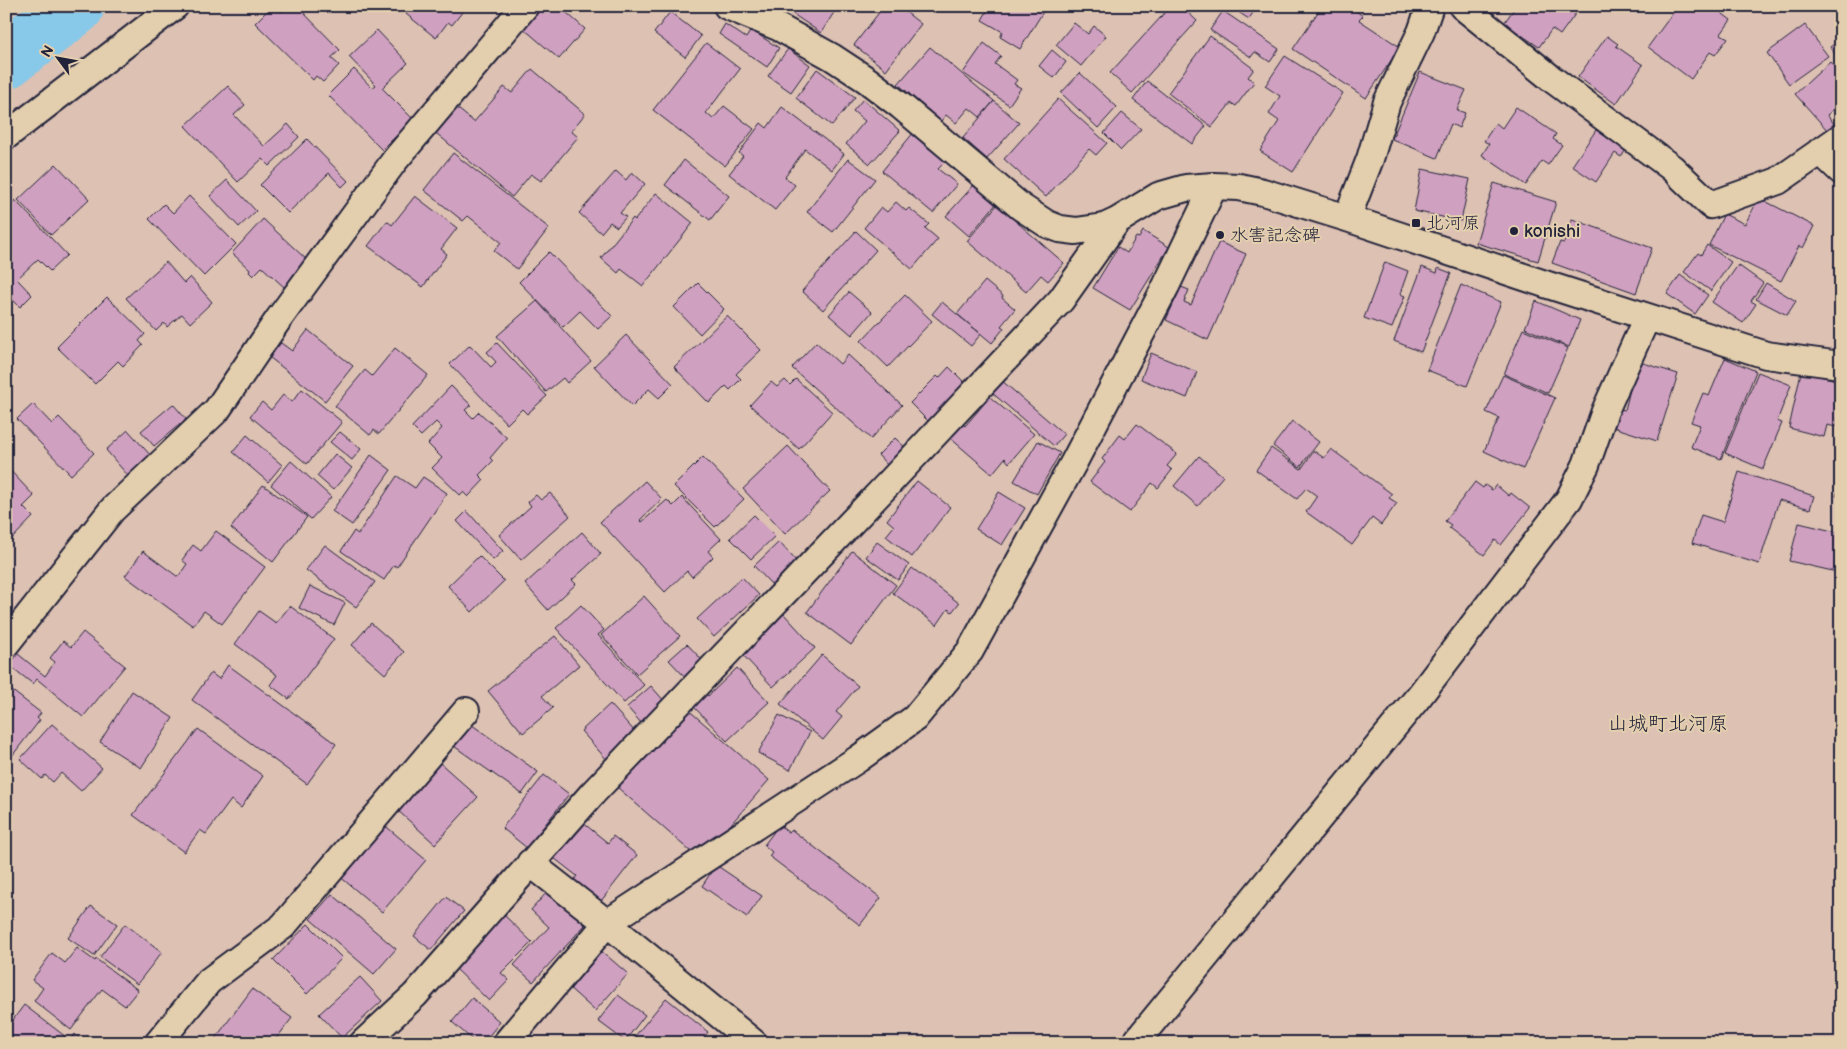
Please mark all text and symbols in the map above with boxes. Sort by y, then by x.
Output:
north arrow [32,32,82,82]
text: N [37,42,57,60]
place label: 北河原 [1426,213,1480,234]
marker: 北河原 [1410,217,1422,229]
place label: konishi [1524,221,1580,242]
place label: 水害記念碑 [1230,225,1320,246]
marker: konishi [1508,225,1520,237]
marker: 水害記念碑 [1214,229,1226,241]
district label: 山城町北河原 [1608,712,1728,736]

